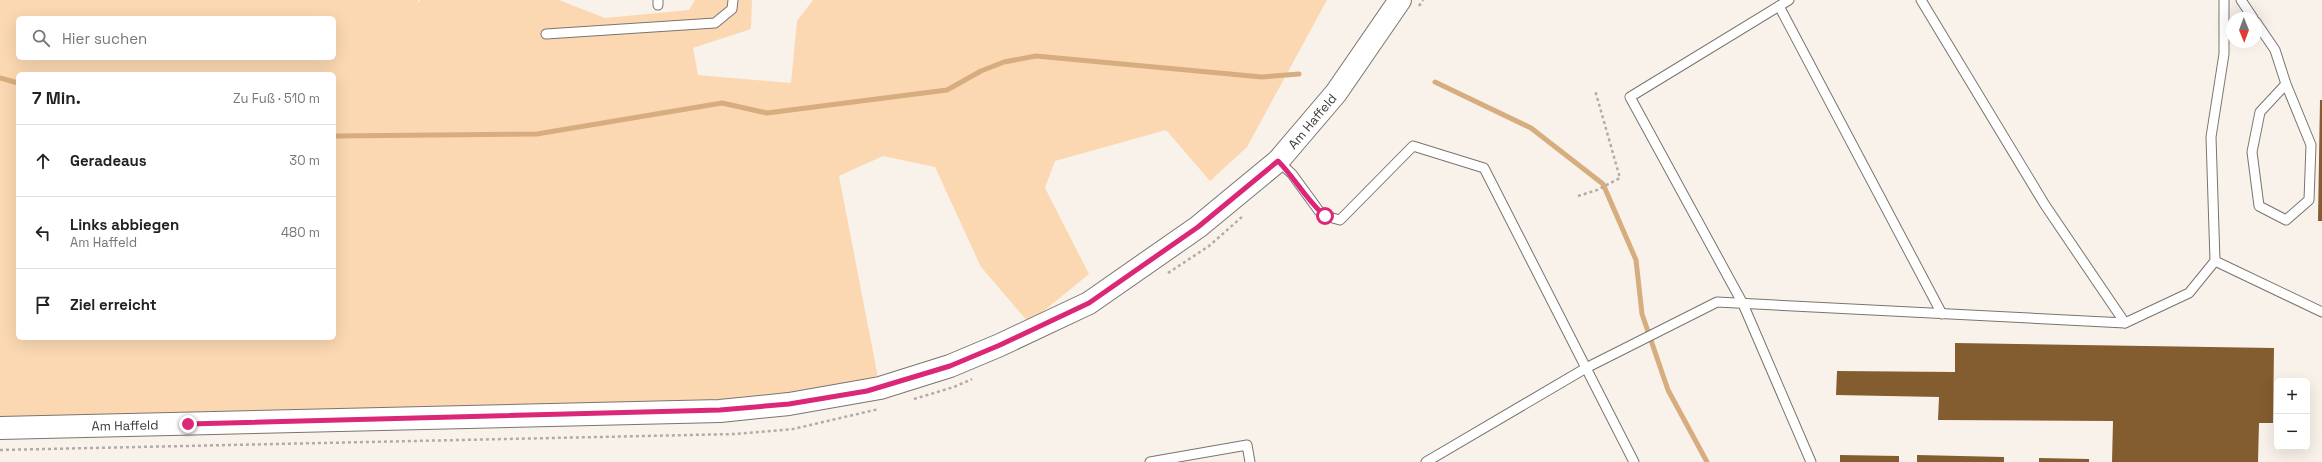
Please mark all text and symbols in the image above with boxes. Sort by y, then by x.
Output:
north arrow [2226,12,2262,48]
search box [16,16,336,60]
icon: search [30,27,52,49]
text: Hier suchen [62,29,147,48]
text: 7 Min. [32,87,81,109]
text: Zu Fuß · 510 m [233,90,320,107]
street label: Am Haffeld [1284,90,1340,153]
icon: ahead [32,150,54,172]
text: Geradeaus [70,151,147,170]
text: 30 m [289,152,320,169]
route start [1316,207,1334,225]
text: Links abbiegen [70,215,179,234]
icon: left [32,222,54,244]
text: 480 m [281,224,320,241]
text: Am Haffeld [70,234,137,251]
icon: arrive [32,294,54,316]
text: Ziel erreicht [70,295,157,314]
map controls [2274,378,2310,450]
button: + [2274,378,2310,414]
button: − [2274,414,2310,450]
route end [179,415,197,433]
street label: Am Haffeld [91,416,159,435]

